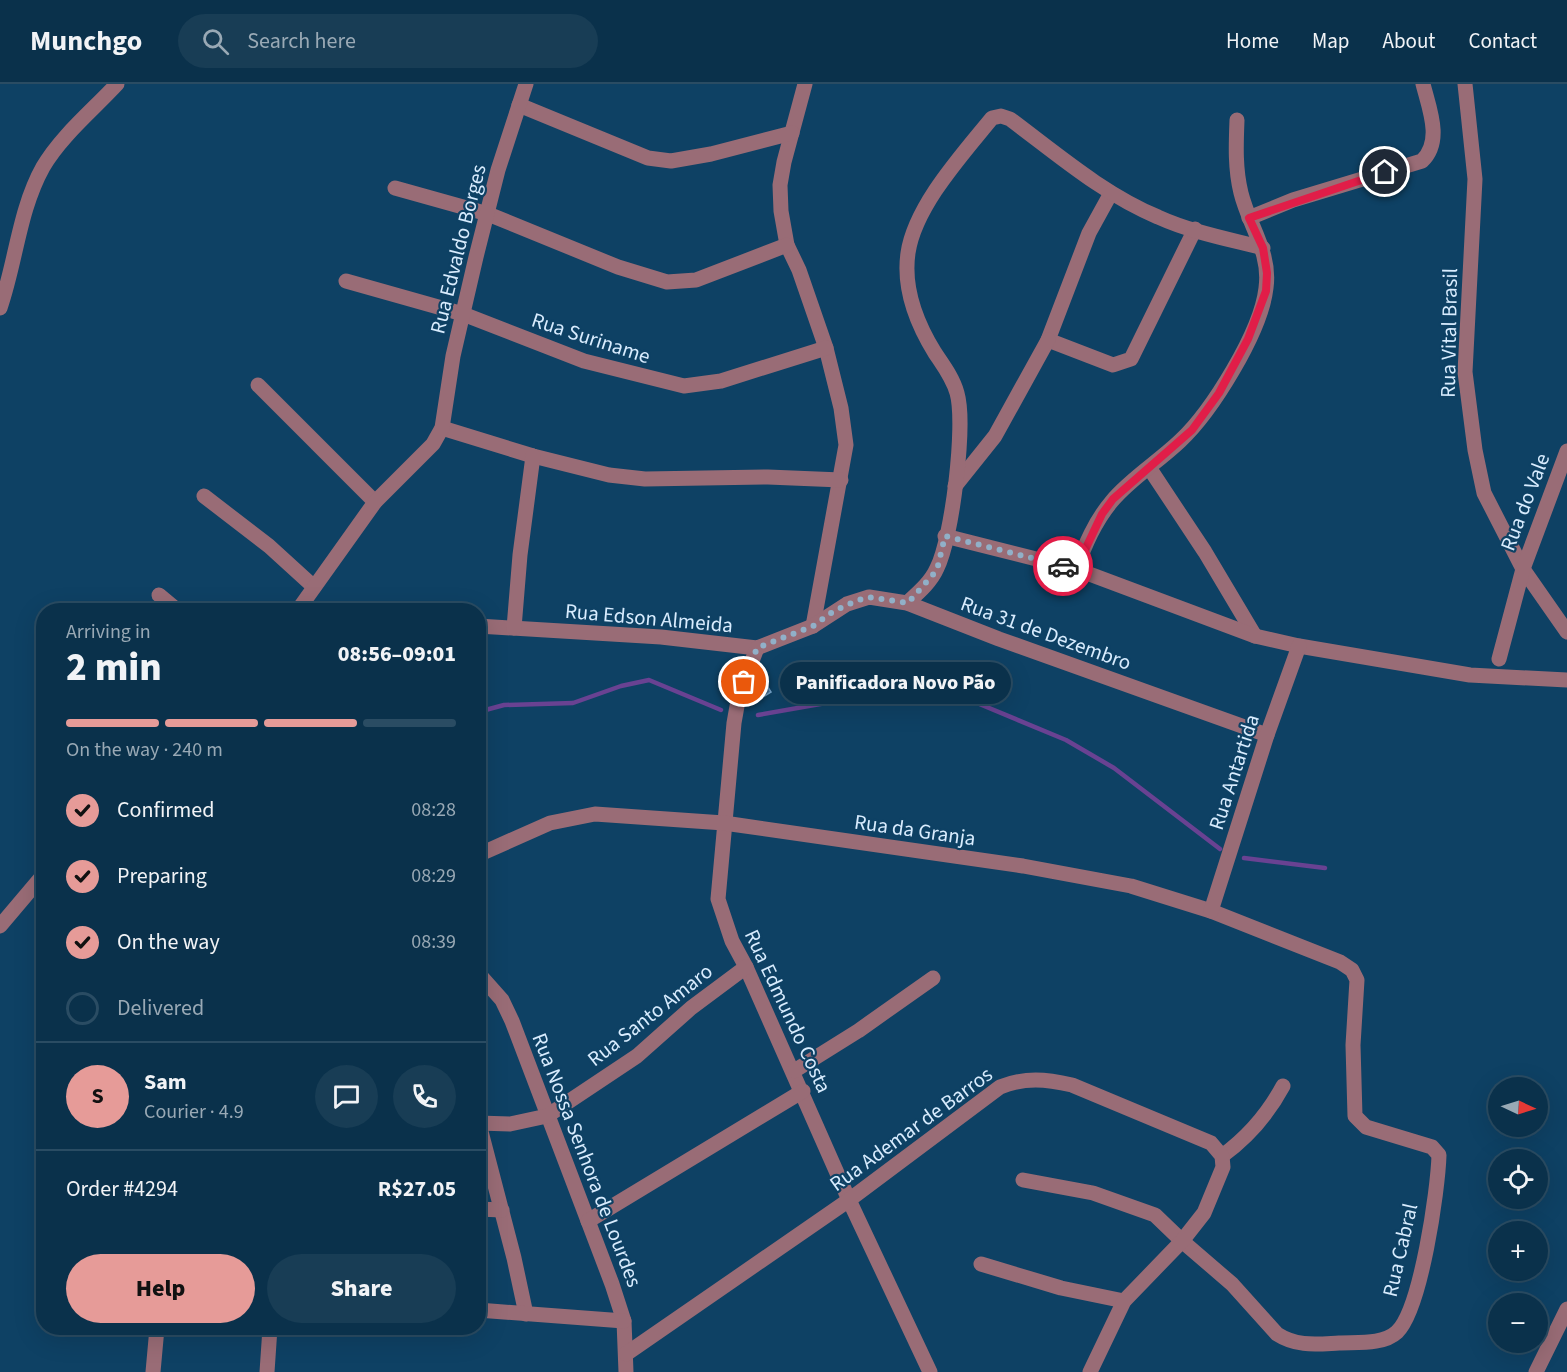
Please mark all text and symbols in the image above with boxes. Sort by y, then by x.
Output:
search box [178,14,598,68]
text: Munchgo [30,21,142,61]
icon: search [199,25,232,58]
text: Search here [247,25,356,57]
text: Home [1226,26,1279,56]
text: Map [1312,26,1350,56]
text: About [1383,26,1435,56]
text: Contact [1468,26,1537,56]
pin [1359,146,1410,197]
icon: home [1368,155,1401,188]
street label: Rua Edvaldo Borges [422,161,494,337]
street label: Rua Vital Brasil [1433,268,1465,398]
street label: Rua Suriname [528,305,654,371]
street label: Rua do Vale [1493,449,1557,555]
courier [1033,536,1093,596]
icon: car [1047,550,1080,583]
street label: Rua 31 de Dezembro [957,588,1135,678]
street label: Rua Edson Almeida [564,596,734,640]
text: Arriving in [66,618,151,646]
text: 08:56–09:01 [338,638,456,670]
text: 2 min [66,640,162,696]
pin [718,656,769,707]
callout: Panificadora Novo Pão [780,661,1011,703]
icon: bag [727,665,760,698]
text: Panificadora Novo Pão [796,669,995,697]
street label: Rua Antartida [1201,710,1267,834]
text: On the way · 240 m [66,736,223,764]
icon: check [66,794,99,827]
text: Confirmed [117,794,214,826]
text: 08:28 [411,796,456,824]
street label: Rua da Granja [852,807,978,853]
icon: check [66,860,99,893]
text: Preparing [117,860,207,892]
text: 08:29 [411,862,456,890]
street label: Rua Edmundo Costa [737,924,839,1098]
icon: check [66,926,99,959]
text: On the way [117,926,220,958]
text: 08:39 [411,928,456,956]
street label: Rua Santo Amaro [581,956,719,1074]
text: Delivered [117,992,204,1024]
street label: Rua Nossa Senhora de Lourdes [525,1029,649,1292]
street label: Rua Ademar de Barros [823,1059,999,1198]
button: chat [315,1065,378,1128]
button: phone [393,1065,456,1128]
text: Sam [144,1066,187,1098]
north arrow [1488,1077,1548,1137]
map controls [1488,1077,1548,1353]
text: S [91,1080,104,1112]
text: Courier · 4.9 [144,1098,244,1126]
button: locate [1488,1149,1548,1209]
text: Order #4294 [66,1173,178,1205]
text: R$27.05 [378,1173,456,1205]
street label: Rua Cabral [1375,1200,1425,1300]
button: + [1488,1221,1548,1281]
button: Help [66,1254,255,1323]
button: Share [267,1254,456,1323]
button: − [1488,1293,1548,1353]

